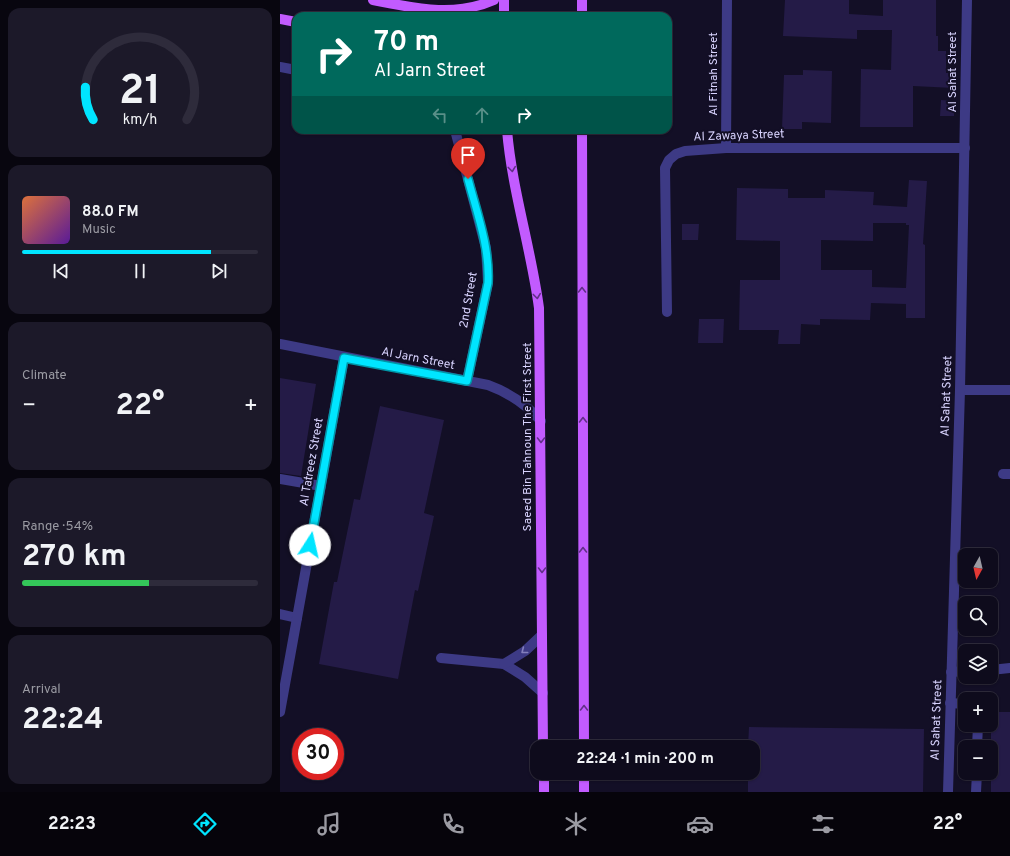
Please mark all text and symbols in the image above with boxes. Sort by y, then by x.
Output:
text: 70 m [374,25,439,61]
icon: right [308,28,360,80]
street label: Al Fitnah Street [706,32,722,116]
street label: Al Sahat Street [945,32,961,112]
text: Al Jarn Street [374,60,486,83]
text: 21 [119,66,161,119]
icon: left [429,104,451,126]
icon: ahead [471,104,493,126]
icon: right [513,104,535,126]
text: km/h [123,111,157,129]
street label: Al Zawaya Street [693,126,785,146]
pin [451,138,485,179]
icon: arrive [457,144,479,166]
one-way arrow [507,166,516,172]
text: 88.0 FM [82,203,139,222]
text: Music [82,222,116,238]
icon: previous [50,260,72,282]
icon: pause [129,260,151,282]
icon: next [208,260,230,282]
street label: 2nd Street [456,271,482,329]
one-way arrow [578,287,586,293]
one-way arrow [533,293,542,299]
street label: Saeed Bin Tahnoun The First Street [520,342,536,532]
street label: Al Jarn Street [380,344,456,374]
street label: Al Sahat Street [938,355,956,437]
text: Climate [22,368,67,384]
text: 22° [115,388,165,425]
text: − [22,393,36,420]
text: + [244,393,258,420]
street label: Al Tatreez Street [296,417,328,507]
one-way arrow [579,417,587,423]
one-way arrow [537,437,545,443]
text: Range · 54% [22,519,93,535]
position arrow [289,524,331,566]
text: 270 km [22,539,127,576]
one-way arrow [579,547,587,553]
north arrow [958,548,998,588]
map controls [958,548,998,780]
one-way arrow [538,567,546,573]
button: search [958,596,998,636]
button: layers [958,644,998,684]
one-way arrow [522,646,529,653]
street label: Al Sahat Street [928,679,946,761]
text: Arrival [22,682,61,698]
button: + [958,692,998,732]
text: 22:24 [22,702,104,739]
one-way arrow [580,705,588,711]
speed limit sign: 30 [292,728,344,780]
button: − [958,740,998,780]
text: 22:24 · 1 min · 200 m [576,750,714,769]
icon: directions [191,810,219,838]
icon: music [315,810,343,838]
icon: phone [439,810,467,838]
icon: climate [562,810,590,838]
icon: car [686,810,714,838]
icon: filters [809,810,837,838]
text: 22:23 [48,813,96,836]
text: 22° [933,813,962,836]

